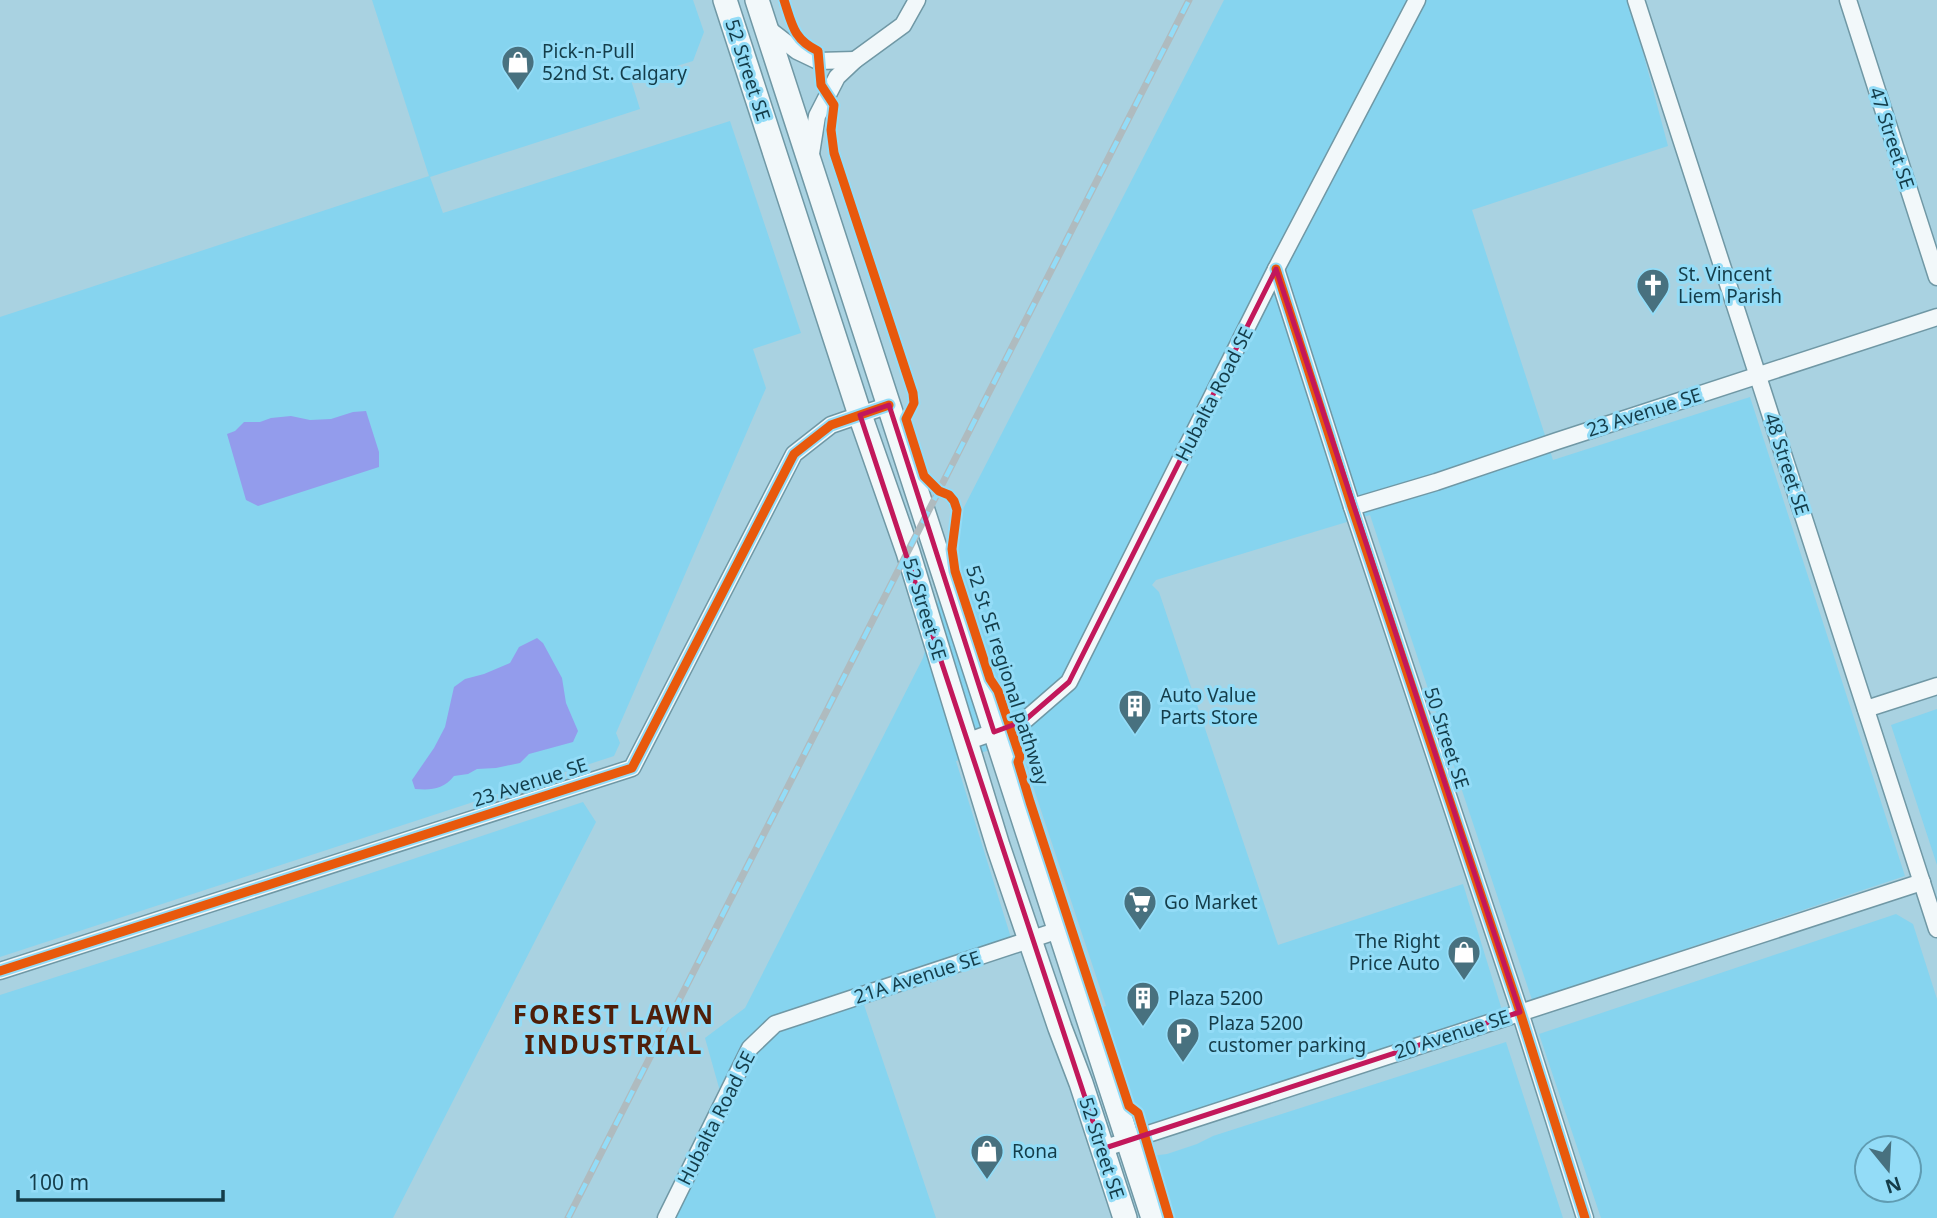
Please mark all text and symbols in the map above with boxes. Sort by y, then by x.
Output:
street label: 52 Street SE [719,16,777,124]
place label: Pick-n-Pull 52nd St. Calgary [542,38,687,86]
shop icon: Pick-n-Pull 52nd St. Calgary [499,43,537,92]
street label: 47 Street SE [1863,84,1921,192]
place label: St. Vincent Liem Parish [1678,261,1782,309]
church icon: St. Vincent Liem Parish [1634,266,1672,315]
street label: Hubalta Road SE [1169,323,1259,465]
street label: 23 Avenue SE [1583,381,1705,443]
street label: 48 Street SE [1758,410,1816,518]
street label: 52 Street SE [897,555,953,663]
street label: 52 St SE regional pathway [960,562,1056,788]
place label: Auto Value Parts Store [1160,682,1258,730]
street label: 50 Street SE [1418,684,1476,792]
building icon: Auto Value Parts Store [1116,687,1154,736]
street label: 23 Avenue SE [469,751,591,813]
supermarket icon: Go Market [1121,883,1159,932]
place label: Go Market [1164,889,1258,915]
place label: The Right Price Auto [1349,928,1440,976]
shop icon: The Right Price Auto [1445,933,1483,982]
street label: 21A Avenue SE [850,944,984,1010]
building icon: Plaza 5200 [1124,979,1162,1028]
place label: Plaza 5200 [1168,985,1263,1011]
district label: FOREST LAWN INDUSTRIAL [513,996,715,1062]
street label: 20 Avenue SE [1391,1003,1513,1065]
place label: Plaza 5200 customer parking [1208,1010,1366,1058]
parking icon: Plaza 5200 customer parking [1164,1015,1202,1064]
street label: Hubalta Road SE [671,1047,761,1189]
street label: 52 Street SE [1073,1094,1131,1202]
shop icon: Rona [968,1132,1006,1181]
north arrow [1853,1134,1923,1204]
place label: Rona [1012,1138,1058,1164]
scale bar [18,1158,222,1202]
text: 100 m [28,1168,89,1196]
text: N [1882,1170,1905,1200]

